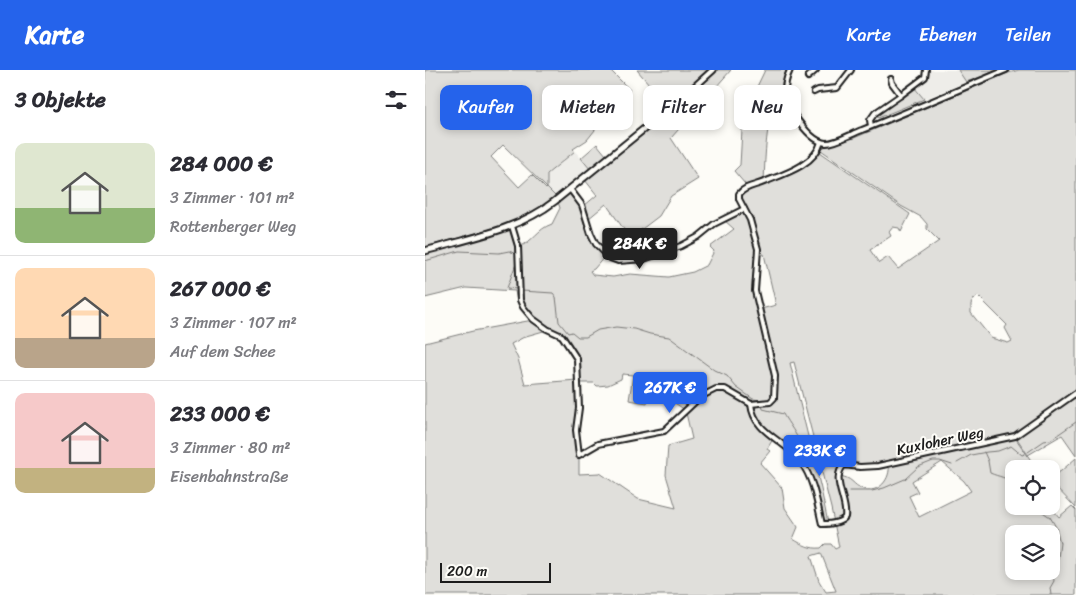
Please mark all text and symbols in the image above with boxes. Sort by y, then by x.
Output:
text: Karte [25,14,84,56]
text: Karte [847,19,891,51]
text: Ebenen [919,19,977,51]
text: Teilen [1005,19,1051,51]
text: 3 Objekte [15,81,106,119]
chip: Kaufen [440,85,532,130]
chip: Mieten [542,85,633,130]
chip: Filter [643,85,724,130]
chip: Neu [734,85,801,130]
icon: filters [382,86,410,114]
text: 284 000 € [170,145,273,183]
icon: home [55,163,115,223]
text: 3 Zimmer · 101 m² [170,183,295,212]
text: Rottenberger Weg [170,212,296,241]
pin: 284K € [599,228,681,270]
text: 284K € [613,229,667,258]
text: 267 000 € [170,270,271,308]
icon: home [55,288,115,348]
text: 3 Zimmer · 107 m² [170,308,297,337]
text: Auf dem Schee [170,337,276,366]
pin: 267K € [629,372,711,414]
text: 267K € [644,373,696,402]
text: 233 000 € [170,395,270,433]
icon: home [55,413,115,473]
street label: Kuxloher Weg [894,419,987,463]
text: 3 Zimmer · 80 m² [170,433,291,462]
pin: 233K € [779,434,861,477]
text: 233K € [794,436,846,465]
map controls [1005,460,1060,580]
button: locate [1005,460,1060,515]
text: Eisenbahnstraße [170,462,289,491]
button: layers [1005,525,1060,580]
text: 200 m [447,559,487,584]
scale bar [440,560,551,583]

